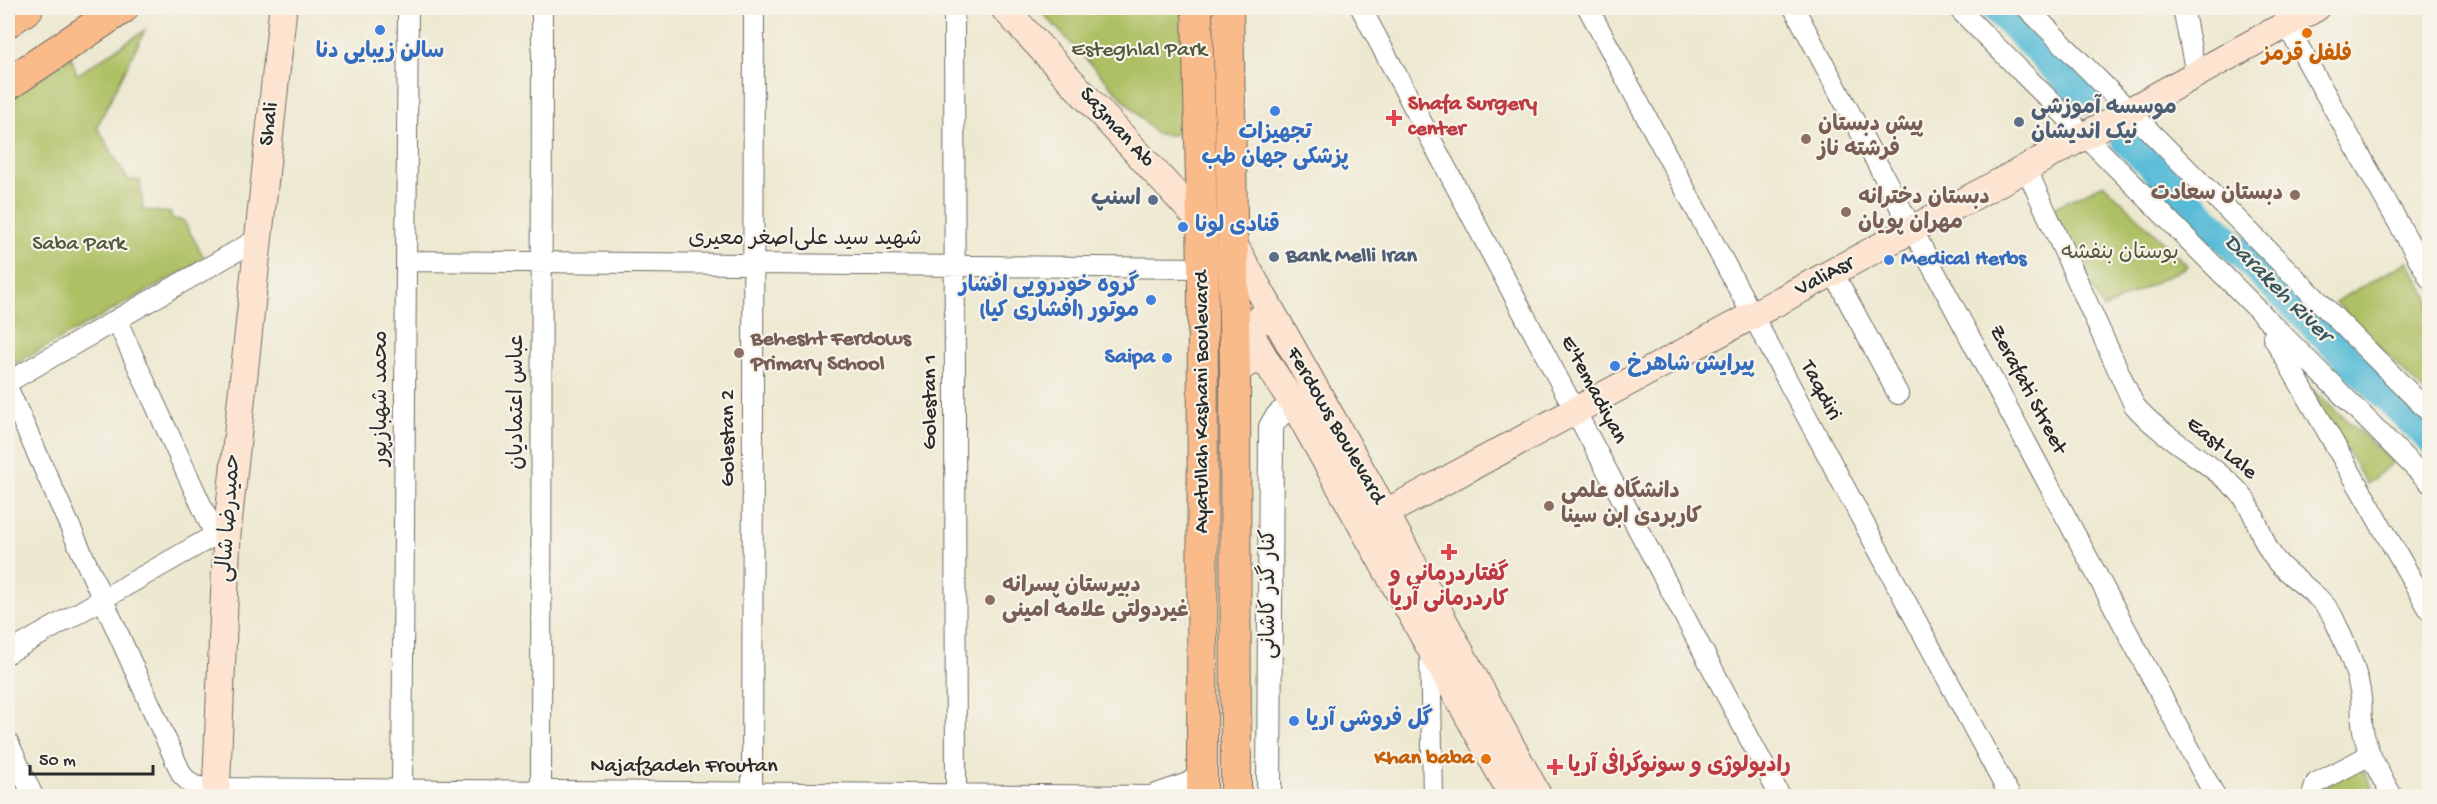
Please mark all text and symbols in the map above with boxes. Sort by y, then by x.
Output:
marker: سالن زیبایی دنا [373,23,387,37]
marker: فلفل قرمز [2300,26,2314,40]
park label: Esteghlal Park [1071,38,1209,64]
place label: سالن زیبایی دنا [316,40,444,66]
place label: فلفل قرمز [2260,41,2352,69]
street label: Sazman Ab [1073,82,1159,174]
place label: Shafa Surgery center [1408,92,1537,143]
place label: موسسه آموزشی نیک اندیشان [2031,93,2177,147]
street label: Shali [254,101,286,147]
marker: تجهیزات پزشکی جهان طب [1268,104,1282,118]
marker: Shafa Surgery center [1385,109,1403,127]
place label: پیش دبستان فرشته ناز [1816,113,1924,164]
marker: موسسه آموزشی نیک اندیشان [2012,115,2026,129]
place label: تجهیزات پزشکی جهان طب [1201,121,1349,172]
marker: پیش دبستان فرشته ناز [1799,132,1813,146]
place label: دبستان سعادت [2151,182,2283,208]
place label: دبستان دخترانه مهران پويان [1858,186,1990,237]
place label: اسنپ [1091,187,1141,213]
marker: دبستان سعادت [2288,188,2302,202]
marker: اسنپ [1146,193,1160,207]
marker: دبستان دخترانه مهران پويان [1839,205,1853,219]
place label: قنادی لونا [1195,212,1280,240]
marker: قنادی لونا [1176,220,1190,234]
street label: شهید سید علی‌اصغر معیری [688,227,922,253]
water label: Darakeh River [2217,229,2341,353]
park label: Saba Park [32,232,128,258]
park label: بوستان بنفشه [2061,241,2179,267]
place label: Bank Melli Iran [1285,244,1418,270]
place label: Medical Herbs [1901,247,2028,273]
marker: Bank Melli Iran [1267,250,1281,264]
street label: ValiAsr [1790,250,1861,304]
marker: Medical Herbs [1882,253,1896,267]
street label: Ayatullah Kashani Boulevard [1190,268,1216,533]
place label: گروه خودرویی افشار موتور (افشاری کیا) [957,270,1139,325]
marker: گروه خودرویی افشار موتور (افشاری کیا) [1144,293,1158,307]
street label: Zerafati Street [1982,321,2073,461]
place label: Behesht Ferdows Primary School [750,327,913,378]
street label: محمد شهبازپور [369,330,395,468]
street label: E'temadiyan [1554,332,1633,449]
street label: عباس اعتمادیان [505,334,531,470]
street label: Ferdows Boulevard [1279,342,1392,511]
place label: Saipa [1105,345,1157,371]
marker: Behesht Ferdows Primary School [732,346,746,360]
marker: Saipa [1160,351,1174,365]
place label: پیرایش شاهرخ [1627,352,1755,379]
street label: Golestan 1 [918,354,944,450]
street label: Taqdiri [1793,355,1847,425]
marker: پیرایش شاهرخ [1608,359,1622,373]
street label: Golestan 2 [716,389,742,487]
street label: East Lale [2180,412,2262,487]
street label: حمیدرضا شالی [213,453,247,583]
place label: دانشگاه علمی کاربردی ابن سینا [1561,476,1702,531]
marker: دانشگاه علمی کاربردی ابن سینا [1542,499,1556,513]
street label: کنار گذر کاشانی [1254,529,1283,659]
marker: گفتاردرمانی و کاردرمانی آریا [1440,543,1458,561]
place label: گفتاردرمانی و کاردرمانی آریا [1387,559,1509,614]
place label: دبیرستان پسرانه غیردولتی علامه امینی [1002,574,1189,625]
marker: دبیرستان پسرانه غیردولتی علامه امینی [983,593,997,607]
place label: گل فروشی آریا [1306,704,1433,734]
marker: گل فروشی آریا [1287,714,1301,728]
scale bar [30,738,153,776]
place label: Khan baba [1374,746,1476,772]
place label: رادیولوژی و سونوگرافی آریا [1568,747,1791,780]
text: 50 m [39,751,76,772]
marker: Khan baba [1479,752,1493,766]
street label: Najafzadeh Froutan [590,754,778,780]
marker: رادیولوژی و سونوگرافی آریا [1546,758,1564,776]

